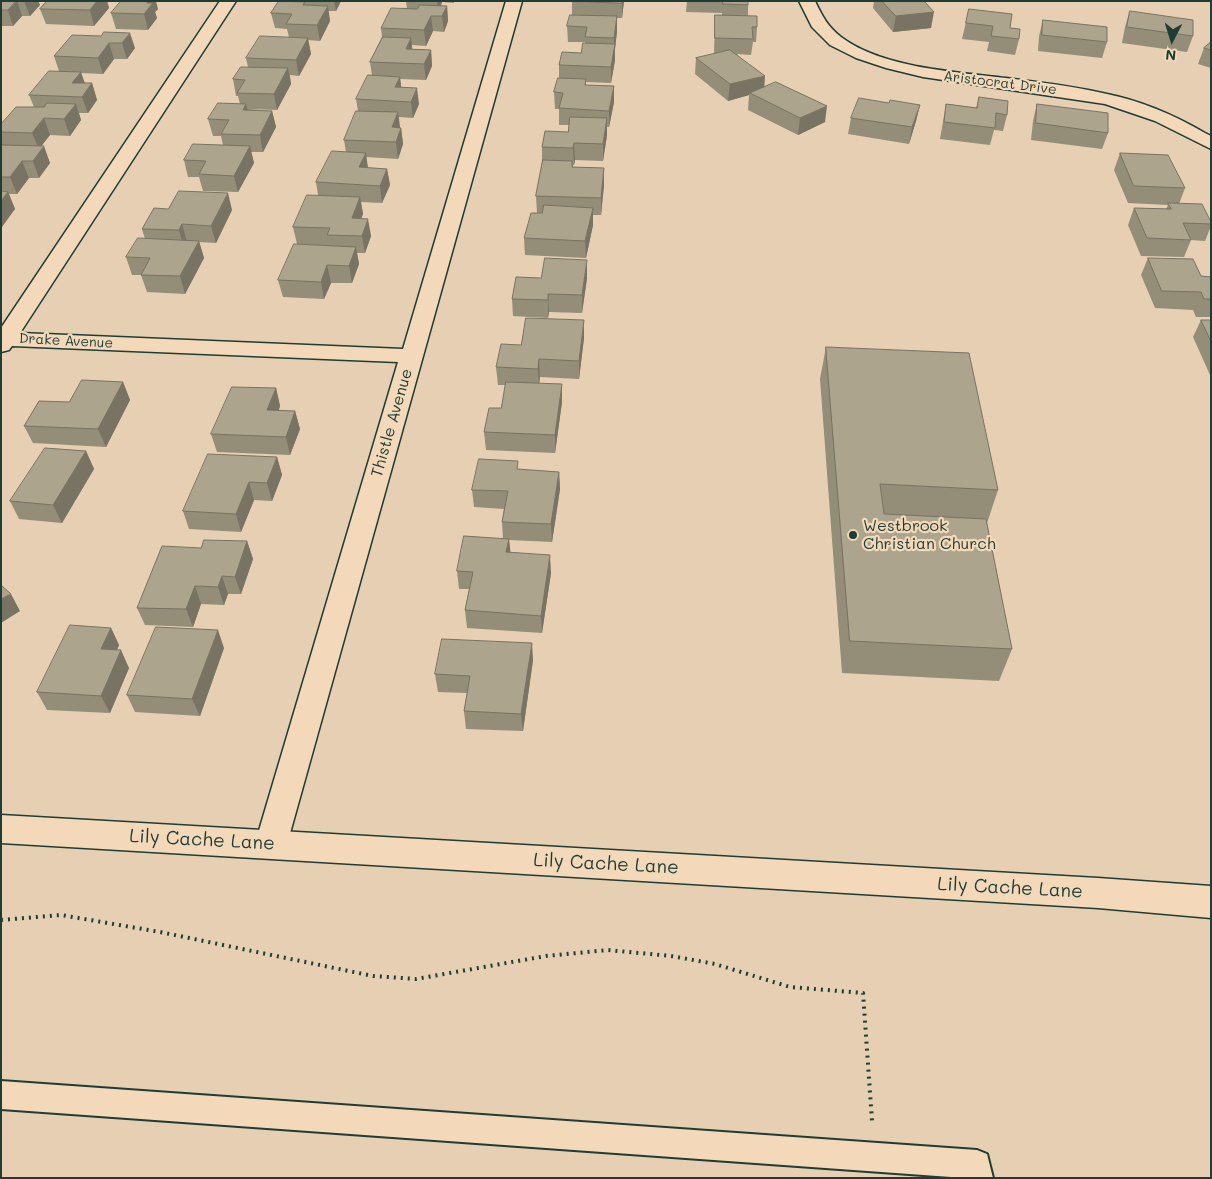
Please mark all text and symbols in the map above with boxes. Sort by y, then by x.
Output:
north arrow [1147,15,1197,65]
text: N [1165,46,1177,65]
street label: Aristocrat Drive [942,68,1058,98]
street label: Drake Avenue [18,330,114,352]
street label: Thistle Avenue [367,367,417,479]
place label: Westbrook Christian Church [863,516,996,554]
marker: Westbrook Christian Church [847,529,859,541]
street label: Lily Cache Lane [129,825,275,855]
street label: Lily Cache Lane [533,849,679,879]
street label: Lily Cache Lane [937,873,1083,903]

